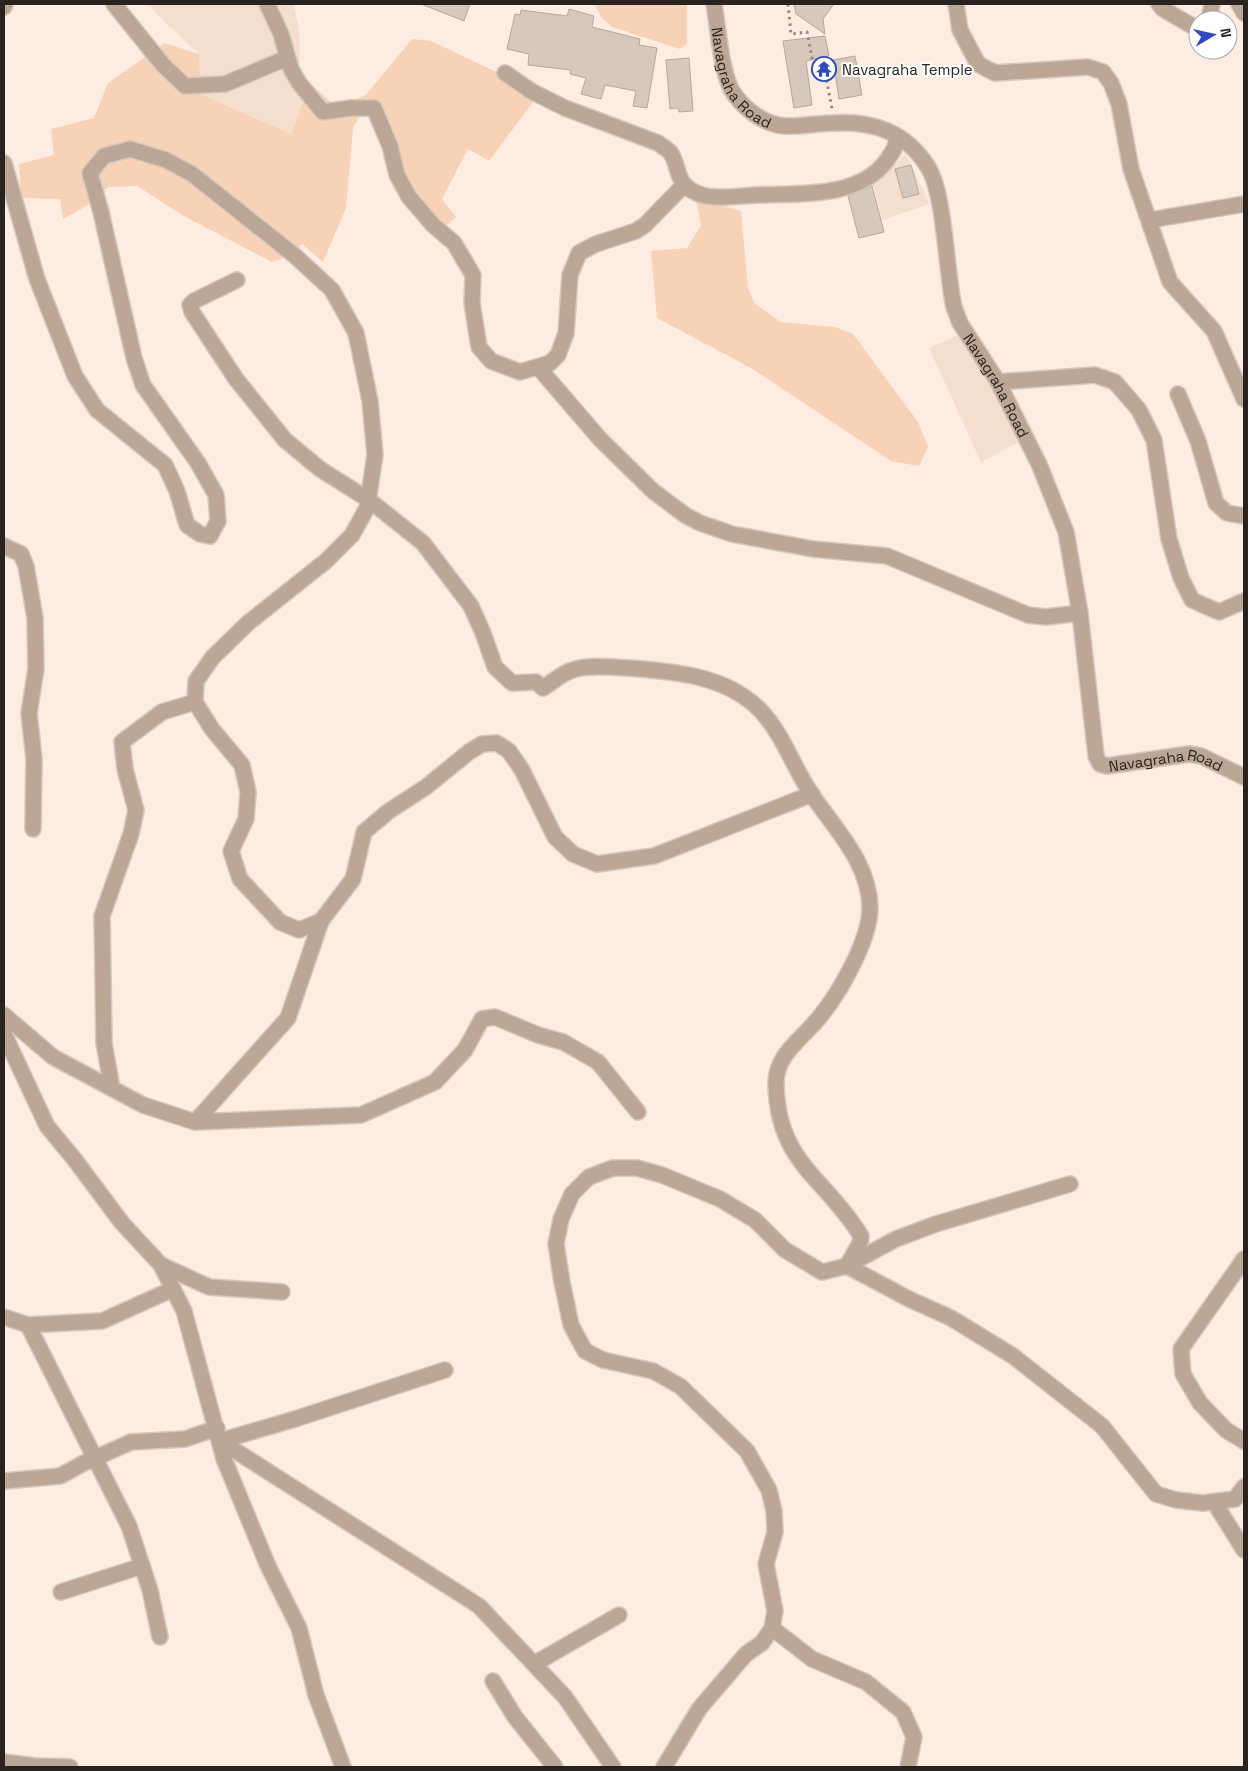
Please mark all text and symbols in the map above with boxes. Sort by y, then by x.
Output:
north arrow [1188,10,1238,60]
street label: Navagraha Road [708,26,775,132]
text: N [1216,27,1235,39]
temple icon: Navagraha Temple [811,56,837,82]
place label: Navagraha Temple [842,60,973,79]
street label: Navagraha Road [960,330,1034,440]
street label: Navagraha Road [1107,744,1226,775]

